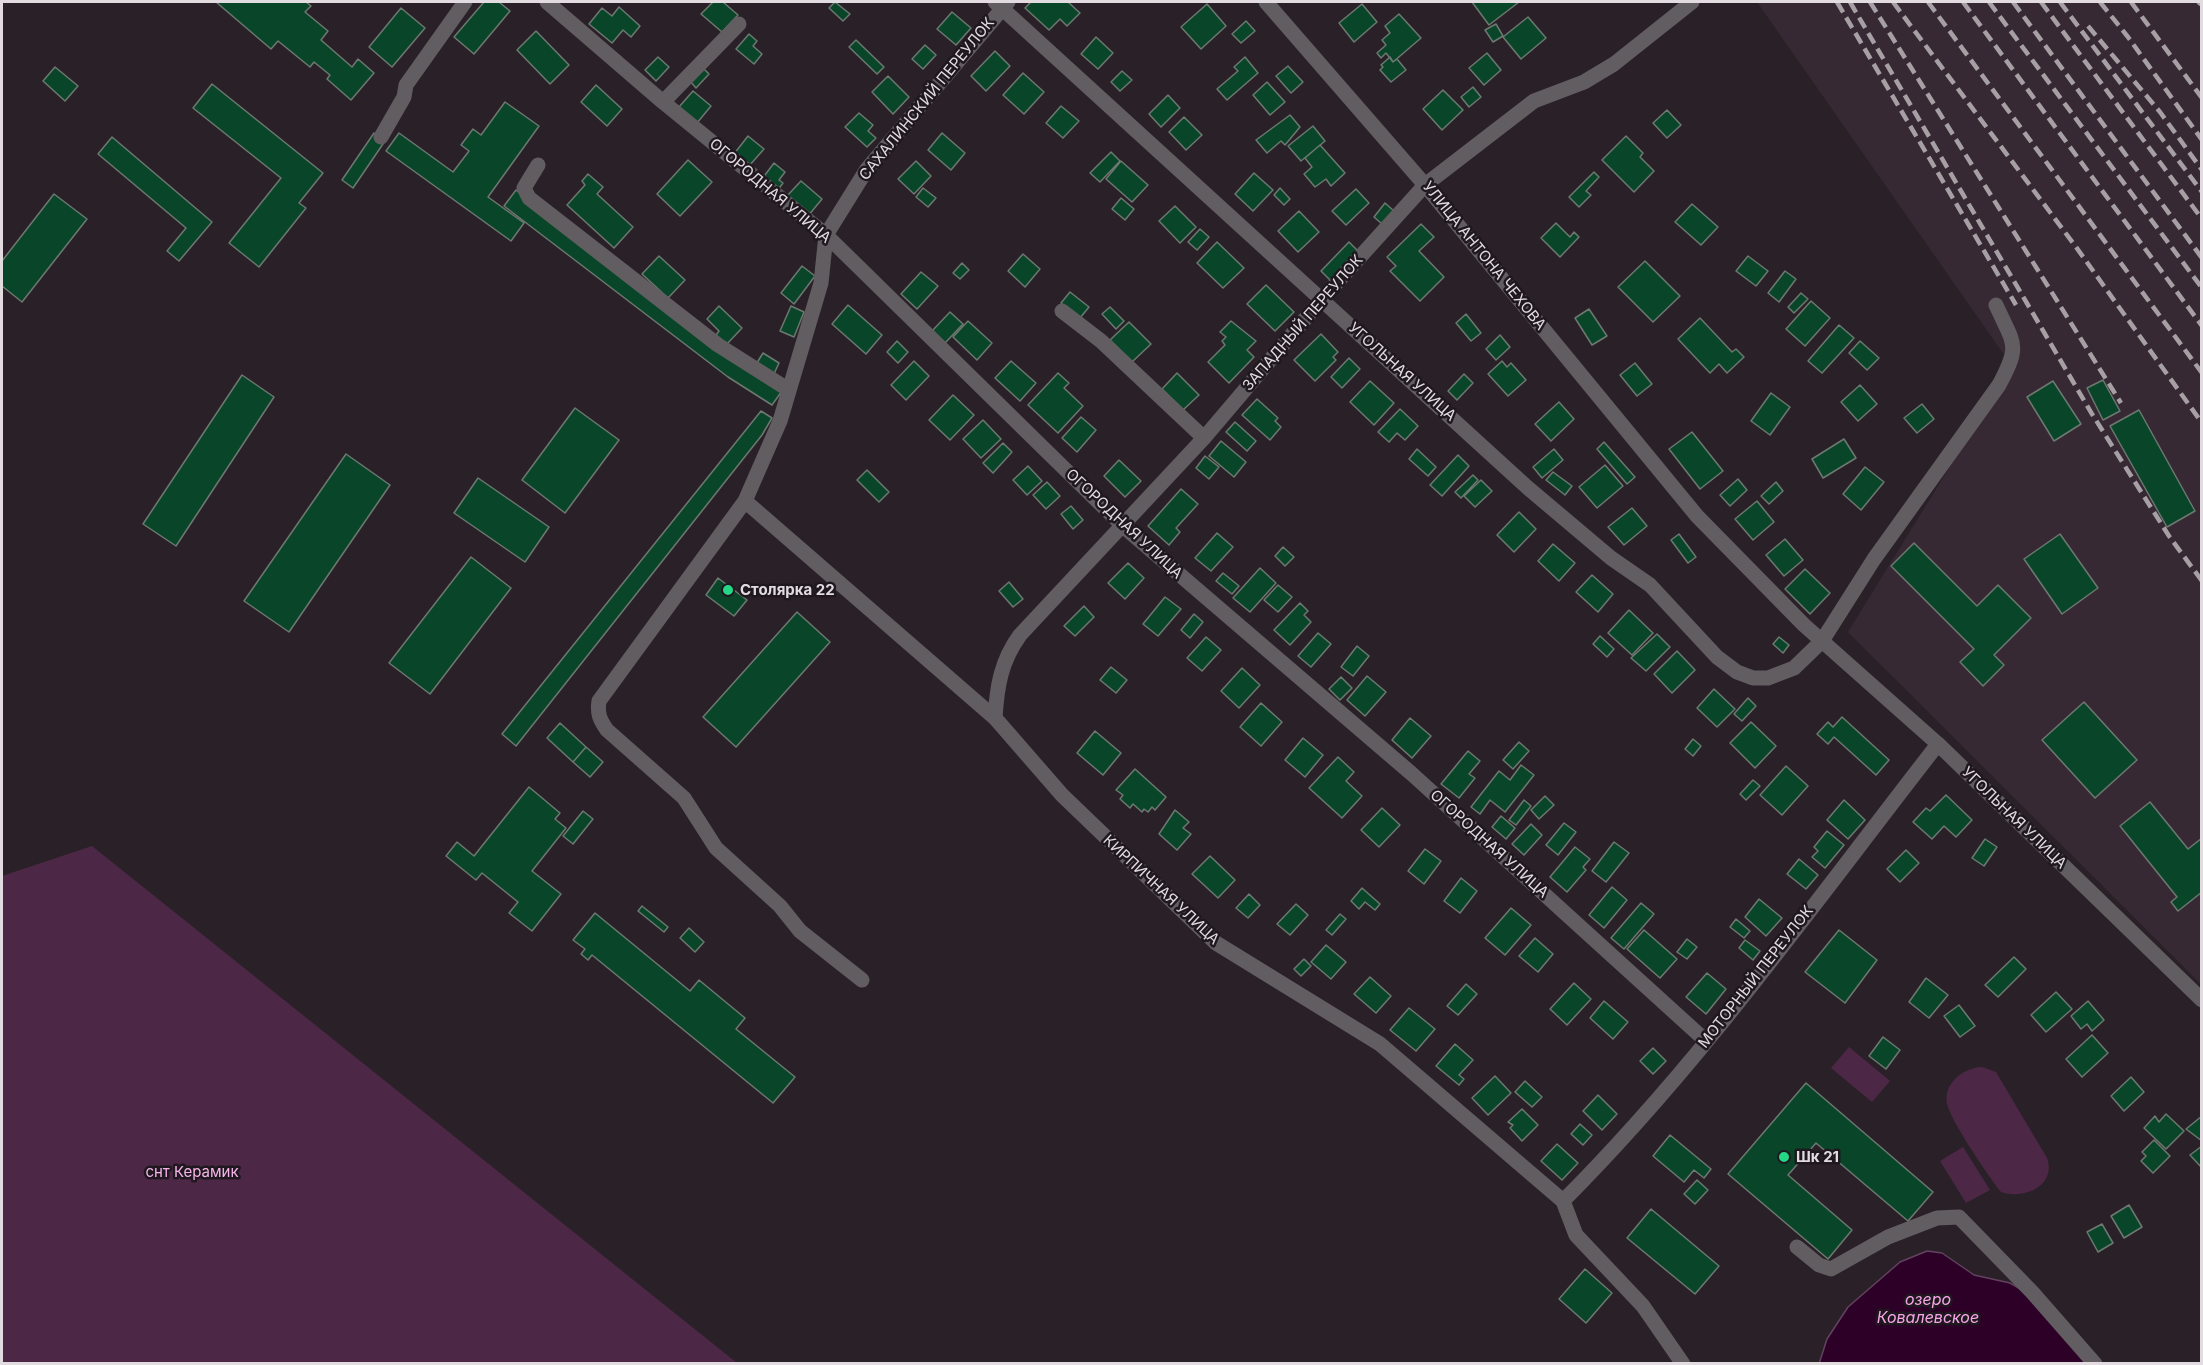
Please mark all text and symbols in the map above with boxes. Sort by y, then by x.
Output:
street label: САХАЛИНСКИЙ ПЕРЕУЛОК [856,14,998,184]
street label: ОГОРОДНАЯ УЛИЦА [706,135,834,247]
street label: УЛИЦА АНТОНА ЧЕХОВА [1418,178,1550,334]
street label: ЗАПАДНЫЙ ПЕРЕУЛОК [1239,251,1367,395]
street label: УГОЛЬНАЯ УЛИЦА [1344,319,1460,425]
street label: ОГОРОДНАЯ УЛИЦА [1062,465,1186,583]
place label: Столярка 22 [740,581,835,599]
marker: Столярка 22 [721,583,735,597]
street label: УГОЛЬНАЯ УЛИЦА [1958,763,2070,873]
street label: ОГОРОДНАЯ УЛИЦА [1426,786,1552,902]
street label: КИРПИЧНАЯ УЛИЦА [1099,831,1223,949]
street label: МОТОРНЫЙ ПЕРЕУЛОК [1695,902,1817,1052]
place label: Шк 21 [1796,1148,1839,1166]
marker: Шк 21 [1777,1150,1791,1164]
park label: снт Керамик [145,1163,239,1181]
water label: озеро Ковалевское [1877,1290,1979,1328]

